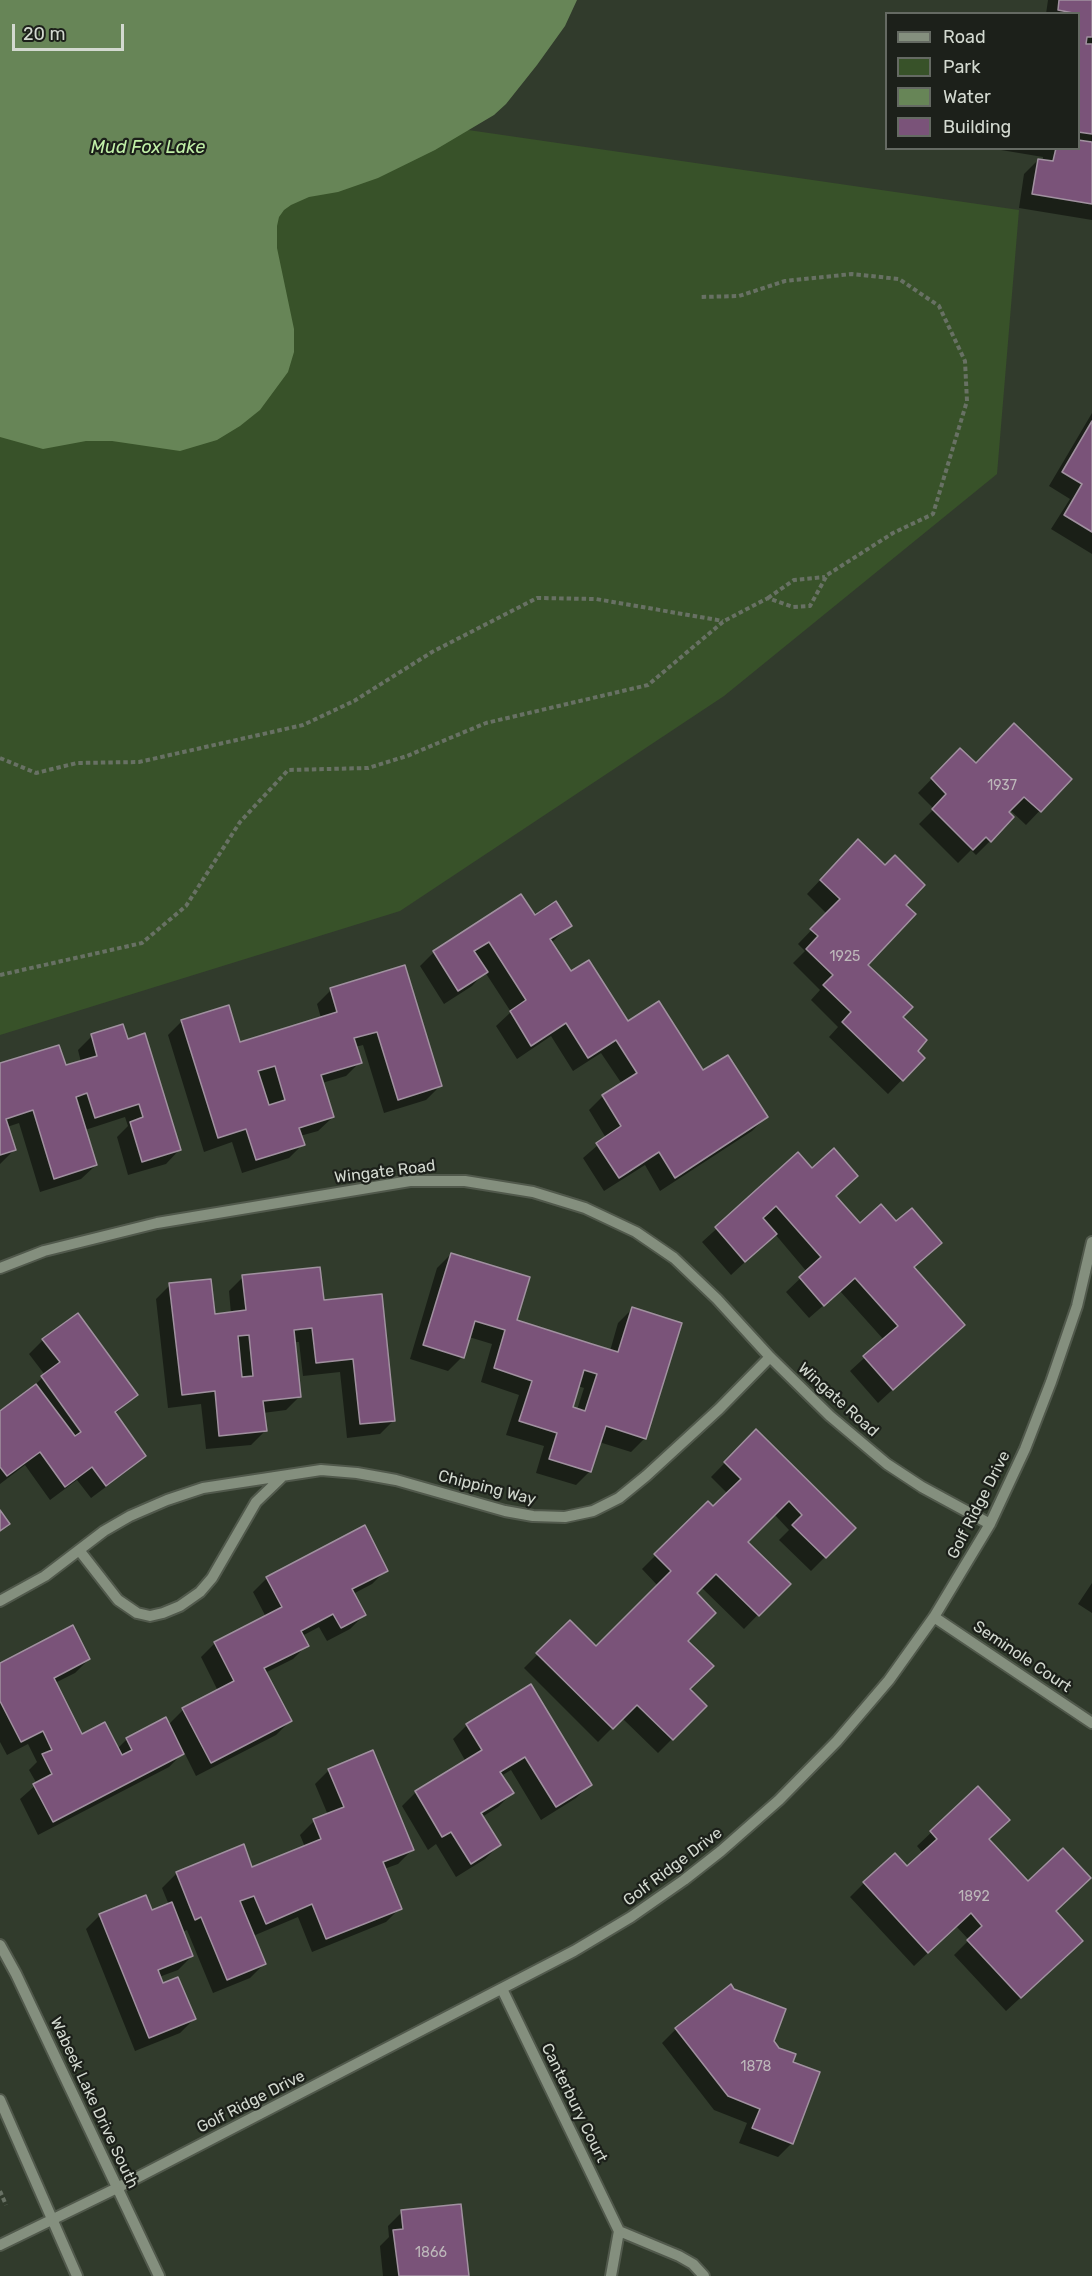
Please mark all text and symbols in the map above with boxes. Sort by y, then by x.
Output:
scale bar [15,12,128,50]
legend [885,12,1080,150]
text: 20 m [23,23,65,45]
text: Road [943,26,986,48]
text: Park [943,56,980,78]
text: Water [943,86,991,108]
text: Building [943,116,1011,138]
water label: Mud Fox Lake [91,137,205,159]
house number: 1937 [987,778,1017,794]
house number: 1925 [830,949,860,965]
street label: Wingate Road [333,1156,437,1188]
street label: Wingate Road [794,1359,882,1441]
street label: Golf Ridge Drive [943,1448,1015,1562]
street label: Chipping Way [436,1467,538,1509]
street label: Seminole Court [969,1617,1075,1697]
street label: Golf Ridge Drive [620,1824,726,1910]
house number: 1892 [958,1889,990,1905]
street label: Wabeek Lake Drive South [46,2014,142,2192]
street label: Canterbury Court [537,2040,611,2166]
house number: 1878 [741,2059,771,2075]
street label: Golf Ridge Drive [194,2066,308,2138]
house number: 1866 [415,2245,447,2261]

